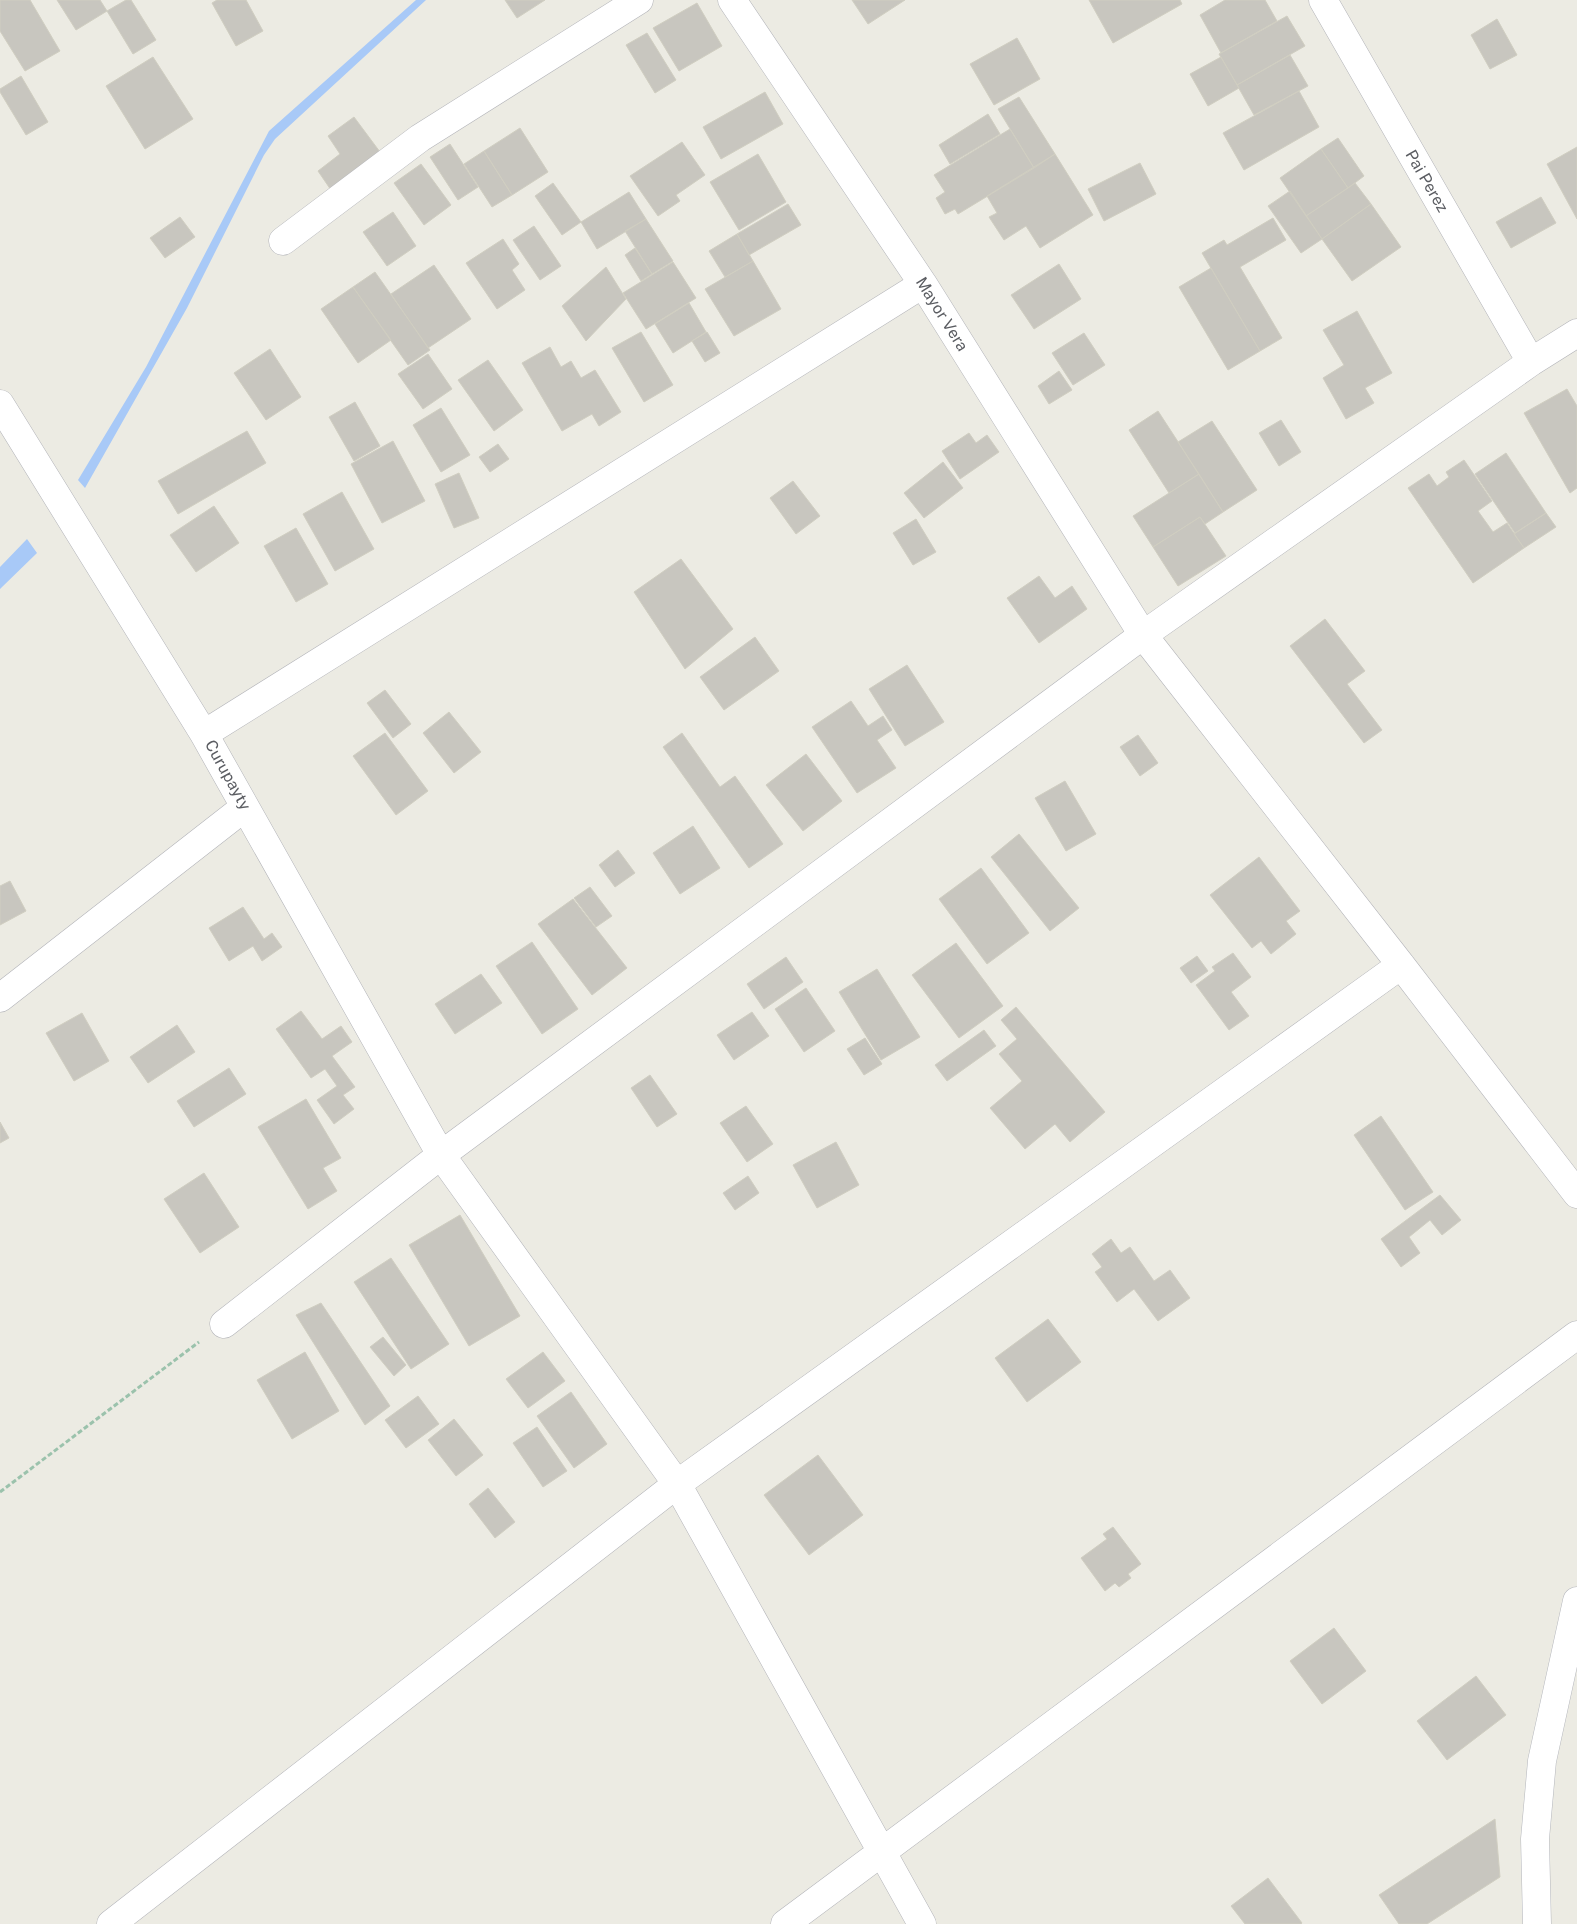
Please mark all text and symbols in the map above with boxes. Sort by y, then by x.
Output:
street label: Pai Perez [1402,147,1453,216]
street label: Mayor Vera [912,273,972,355]
street label: Curupayty [201,737,255,814]

